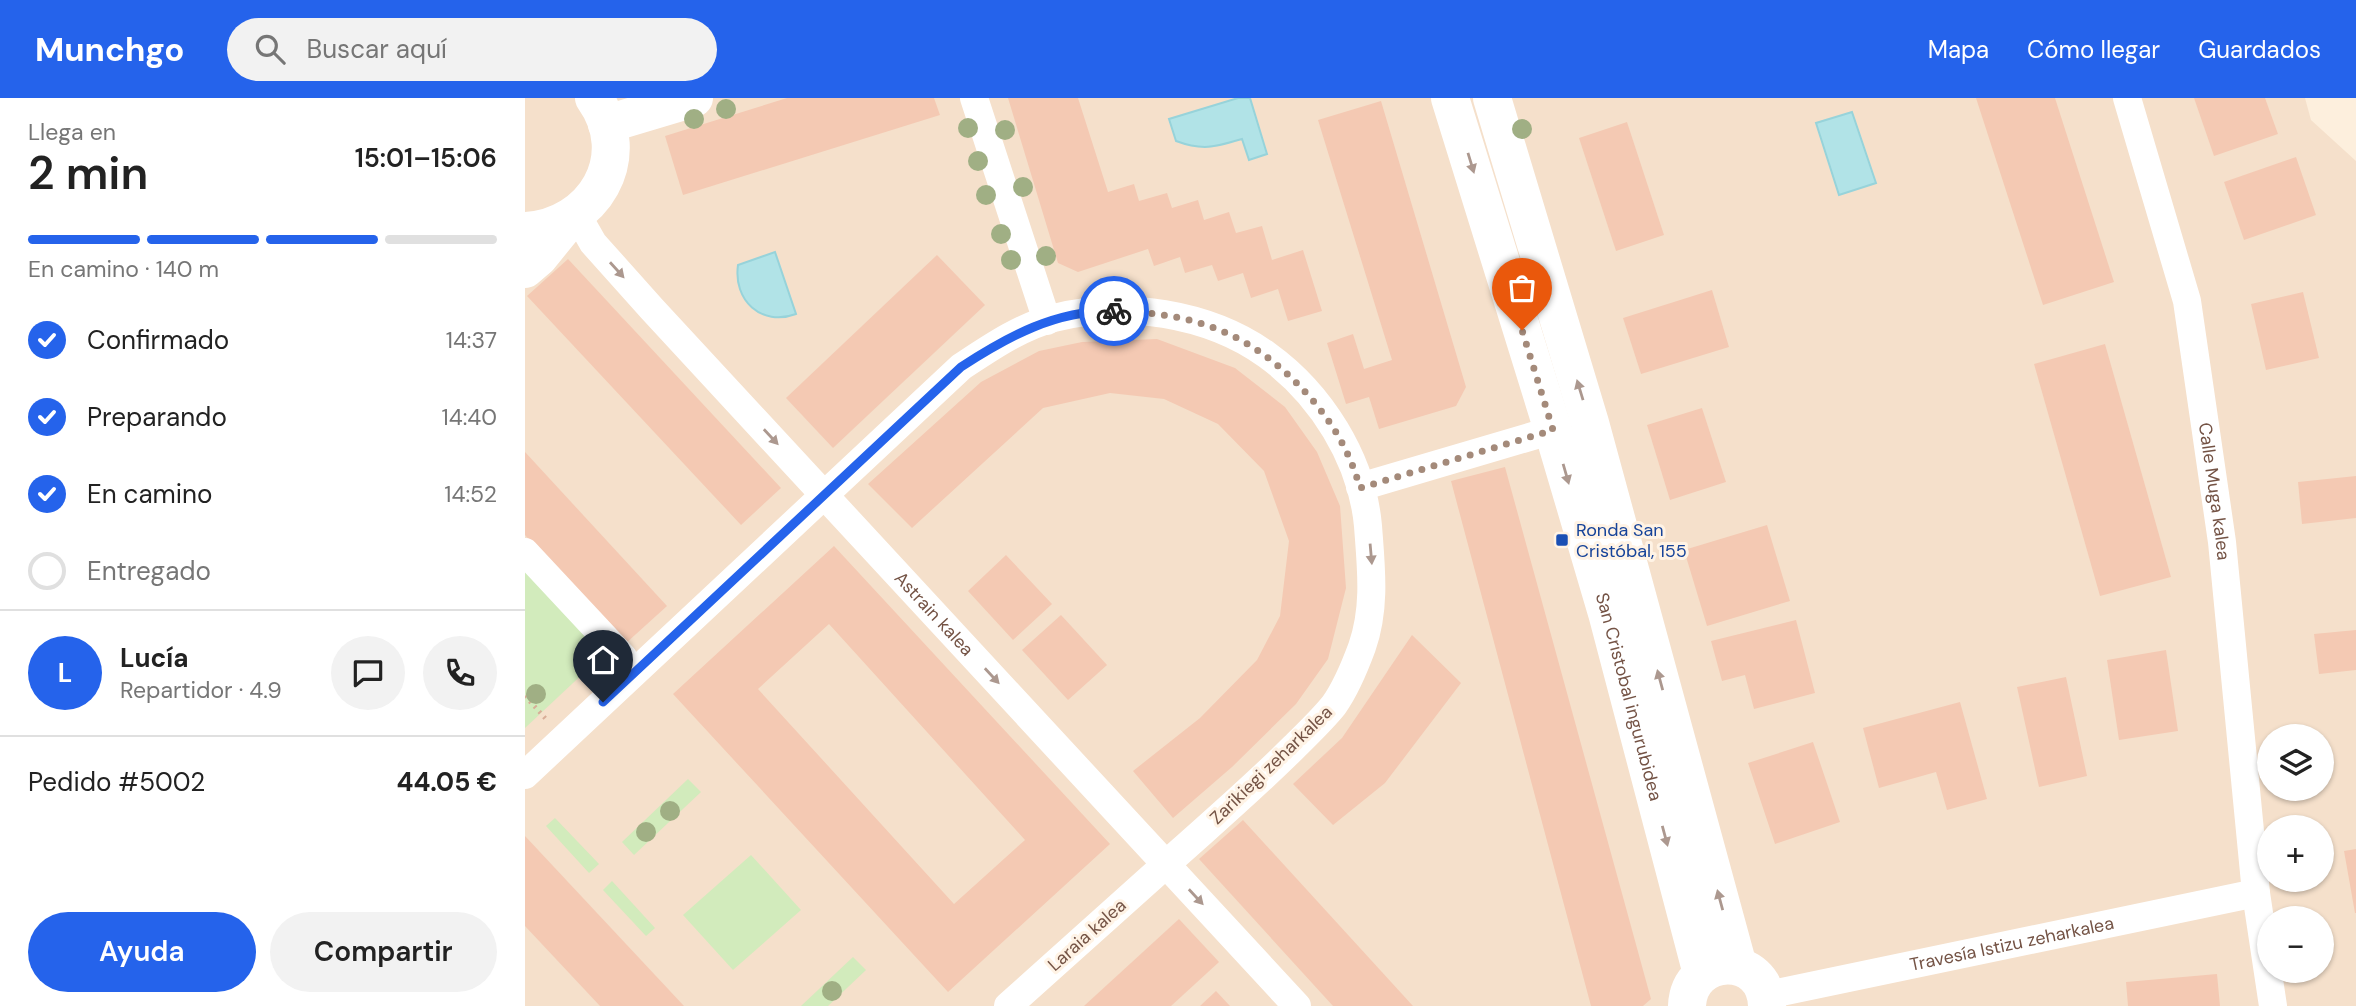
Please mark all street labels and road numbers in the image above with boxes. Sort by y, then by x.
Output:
street label: Calle Muga kalea [2193,421,2236,561]
street label: Astrain kalea [889,567,979,661]
street label: San Cristobal ingurubidea [1590,590,1668,803]
street label: Zarikiegi zeharkalea [1205,700,1337,830]
street label: Laraia kalea [1043,893,1131,977]
street label: Travesía Istizu zeharkalea [1908,911,2116,977]

